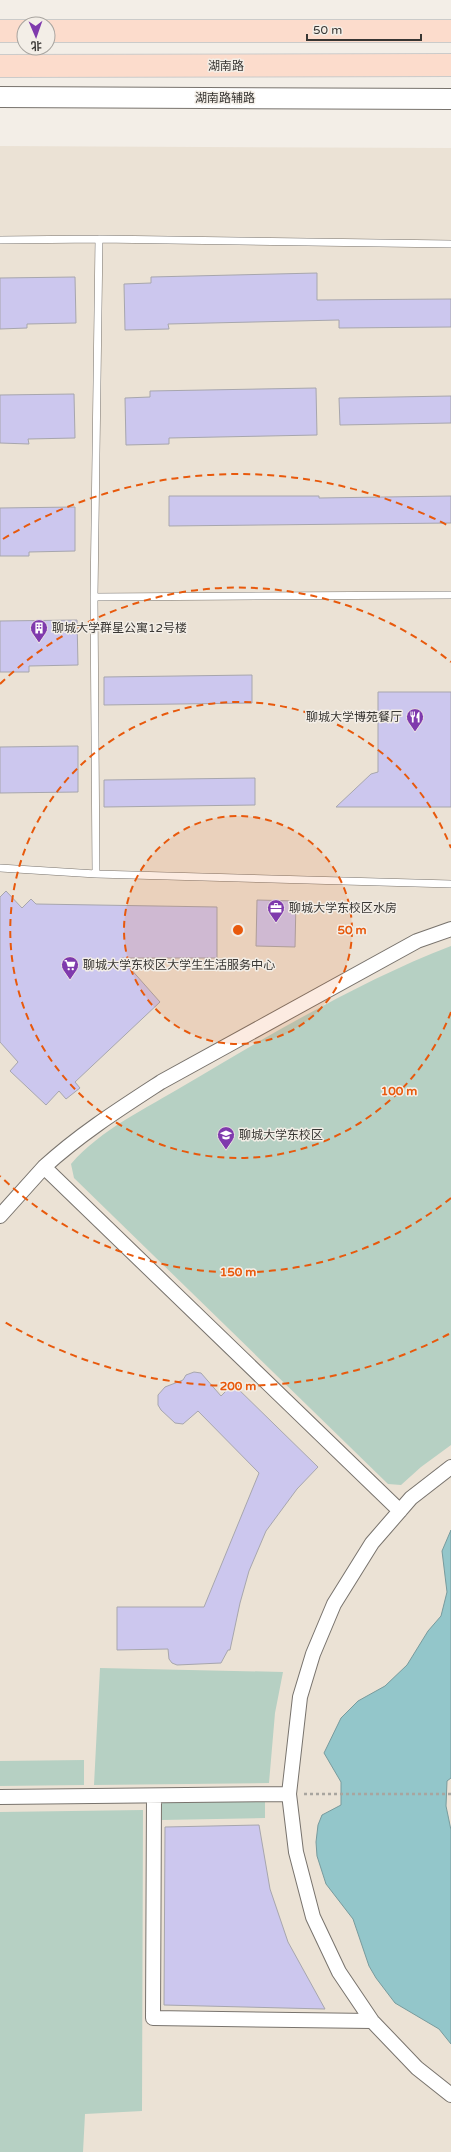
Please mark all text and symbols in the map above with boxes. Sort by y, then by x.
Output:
north arrow [16,16,56,56]
scale bar [307,16,421,42]
text: 50 m [313,23,342,37]
text: 北 [31,39,42,52]
street label: 湖南路 [208,59,244,73]
street label: 湖南路辅路 [195,91,255,105]
building icon: 聊城大学群星公寓12号楼 [29,618,49,643]
place label: 聊城大学群星公寓12号楼 [52,621,187,635]
restaurant icon: 聊城大学博苑餐厅 [405,707,425,732]
place label: 聊城大学博苑餐厅 [306,710,402,724]
office icon: 聊城大学东校区水房 [266,898,286,923]
place label: 聊城大学东校区水房 [289,901,397,915]
centre of rings [231,923,245,937]
text: 50 m [337,923,367,937]
supermarket icon: 聊城大学东校区大学生生活服务中心 [60,955,80,980]
place label: 聊城大学东校区大学生生活服务中心 [83,958,275,972]
text: 100 m [381,1084,417,1098]
school or university icon: 聊城大学东校区 [216,1125,236,1150]
place label: 聊城大学东校区 [239,1128,323,1142]
text: 150 m [220,1265,256,1279]
text: 200 m [220,1379,256,1393]

